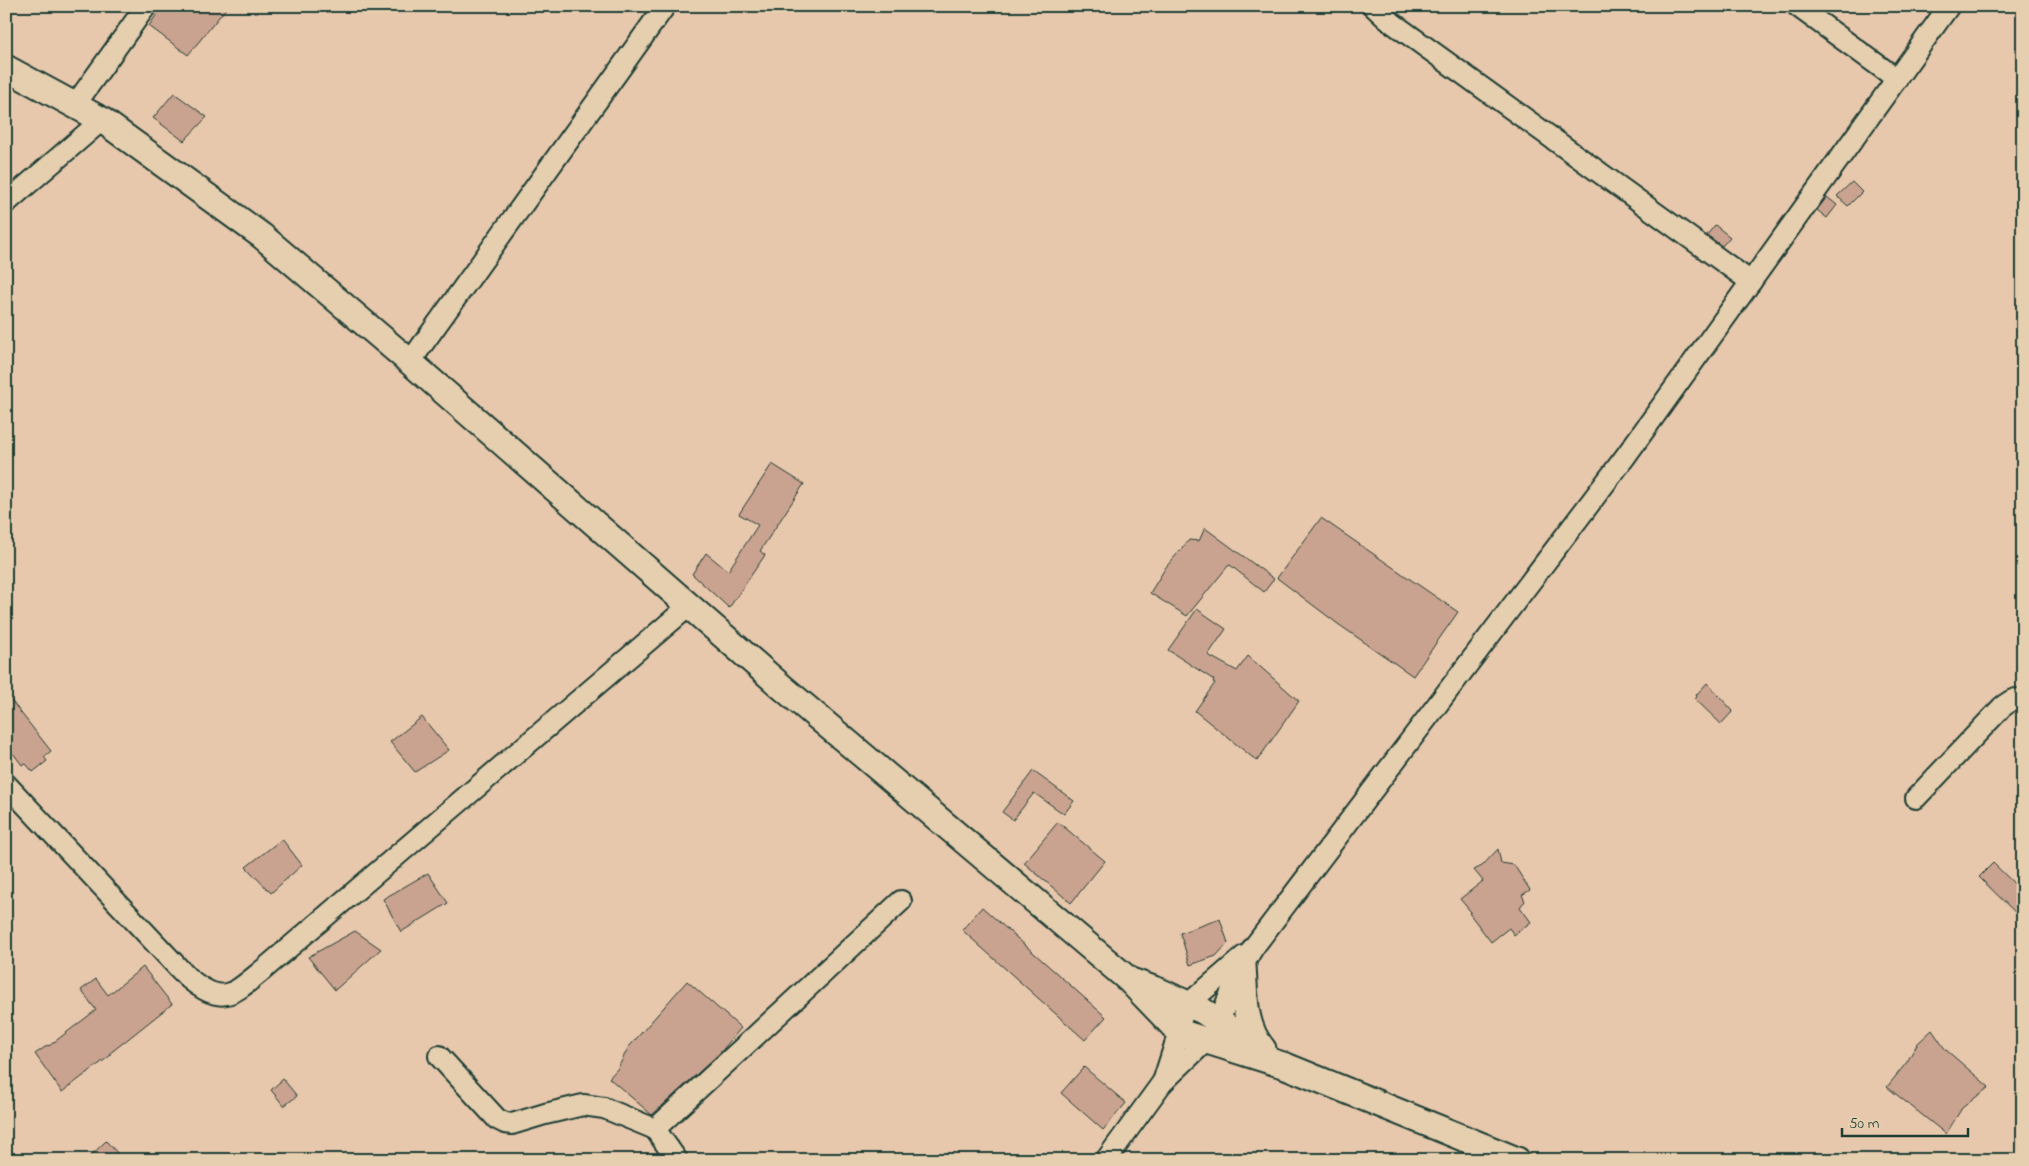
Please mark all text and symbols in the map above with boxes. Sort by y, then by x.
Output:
scale bar [1842,1106,1968,1138]
text: 50 m [1849,1113,1880,1135]

